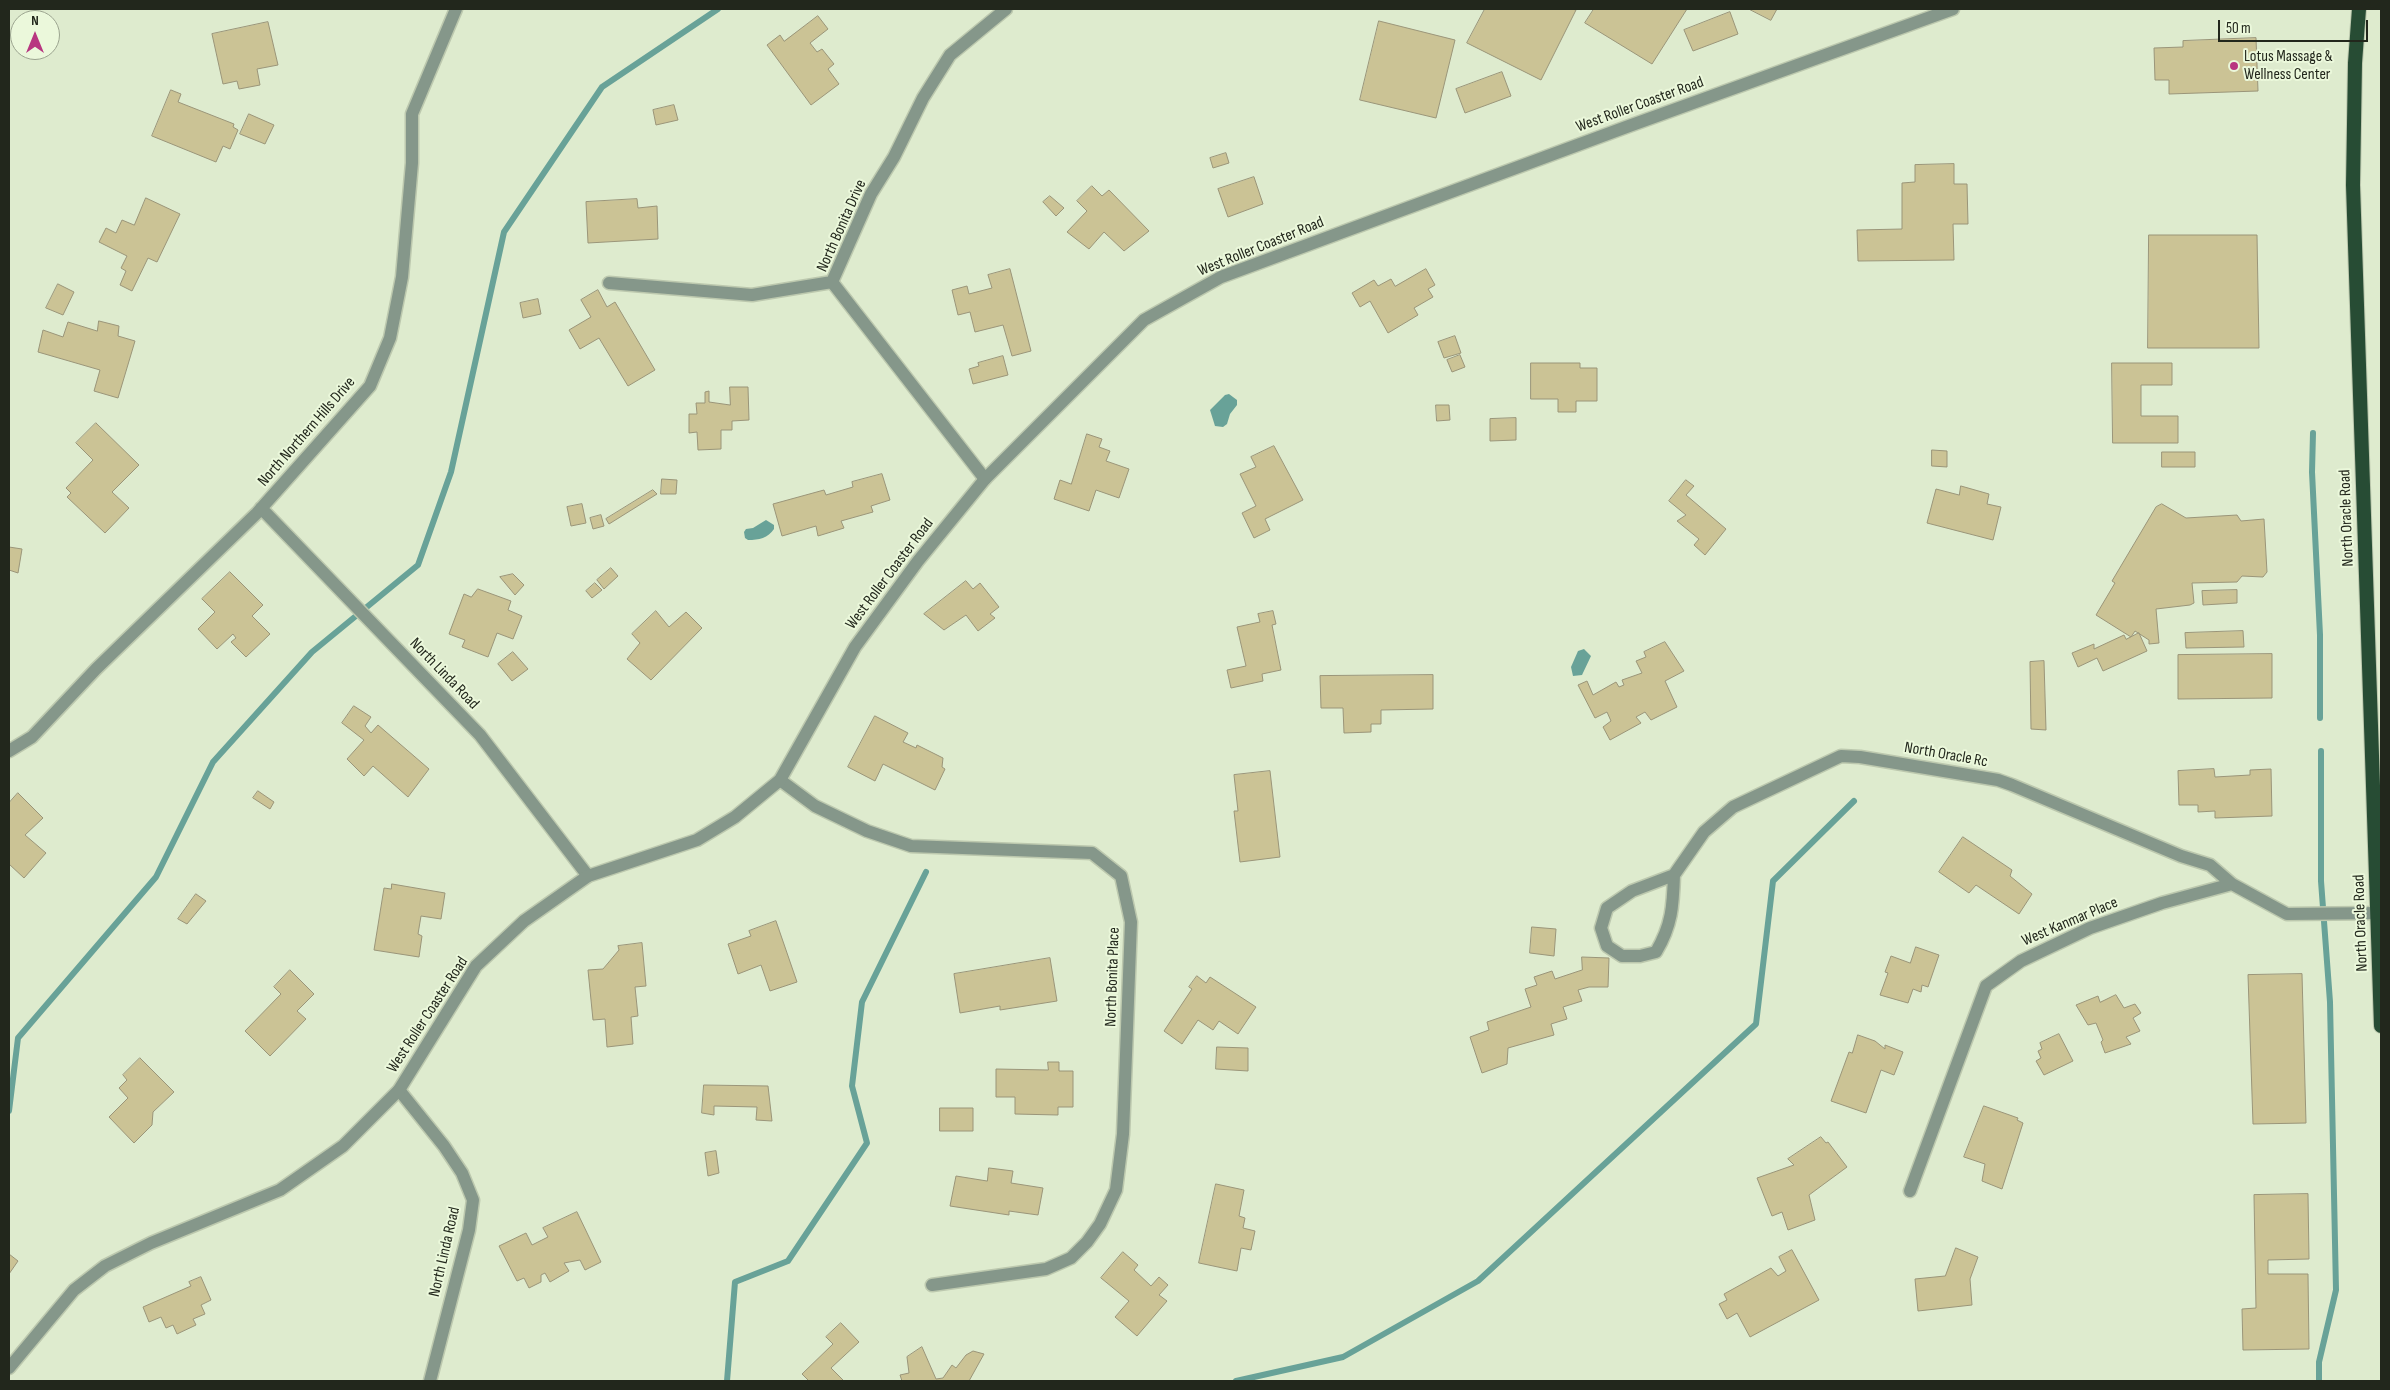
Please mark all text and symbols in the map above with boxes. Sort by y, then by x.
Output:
north arrow [10,10,60,60]
scale bar [2220,10,2370,42]
text: N [31,12,39,29]
text: 50 m [2226,19,2251,38]
place label: Lotus Massage & Wellness Center [2244,47,2333,85]
marker: Lotus Massage & Wellness Center [2228,60,2240,72]
street label: West Roller Coaster Road [1574,73,1706,137]
street label: North Bonita Drive [813,177,871,275]
street label: West Roller Coaster Road [1195,213,1327,281]
street label: North Northern Hills Drive [254,373,360,491]
street label: North Oracle Road [2336,469,2358,567]
street label: West Roller Coaster Road [842,515,938,633]
street label: North Linda Road [405,634,483,714]
street label: North Oracle Rc [1903,738,1989,772]
street label: North Oracle Road [2350,874,2372,972]
street label: West Kanmar Place [2019,893,2121,951]
street label: North Bonita Place [1102,927,1124,1027]
street label: West Roller Coaster Road [383,953,473,1077]
street label: North Linda Road [425,1205,465,1299]

